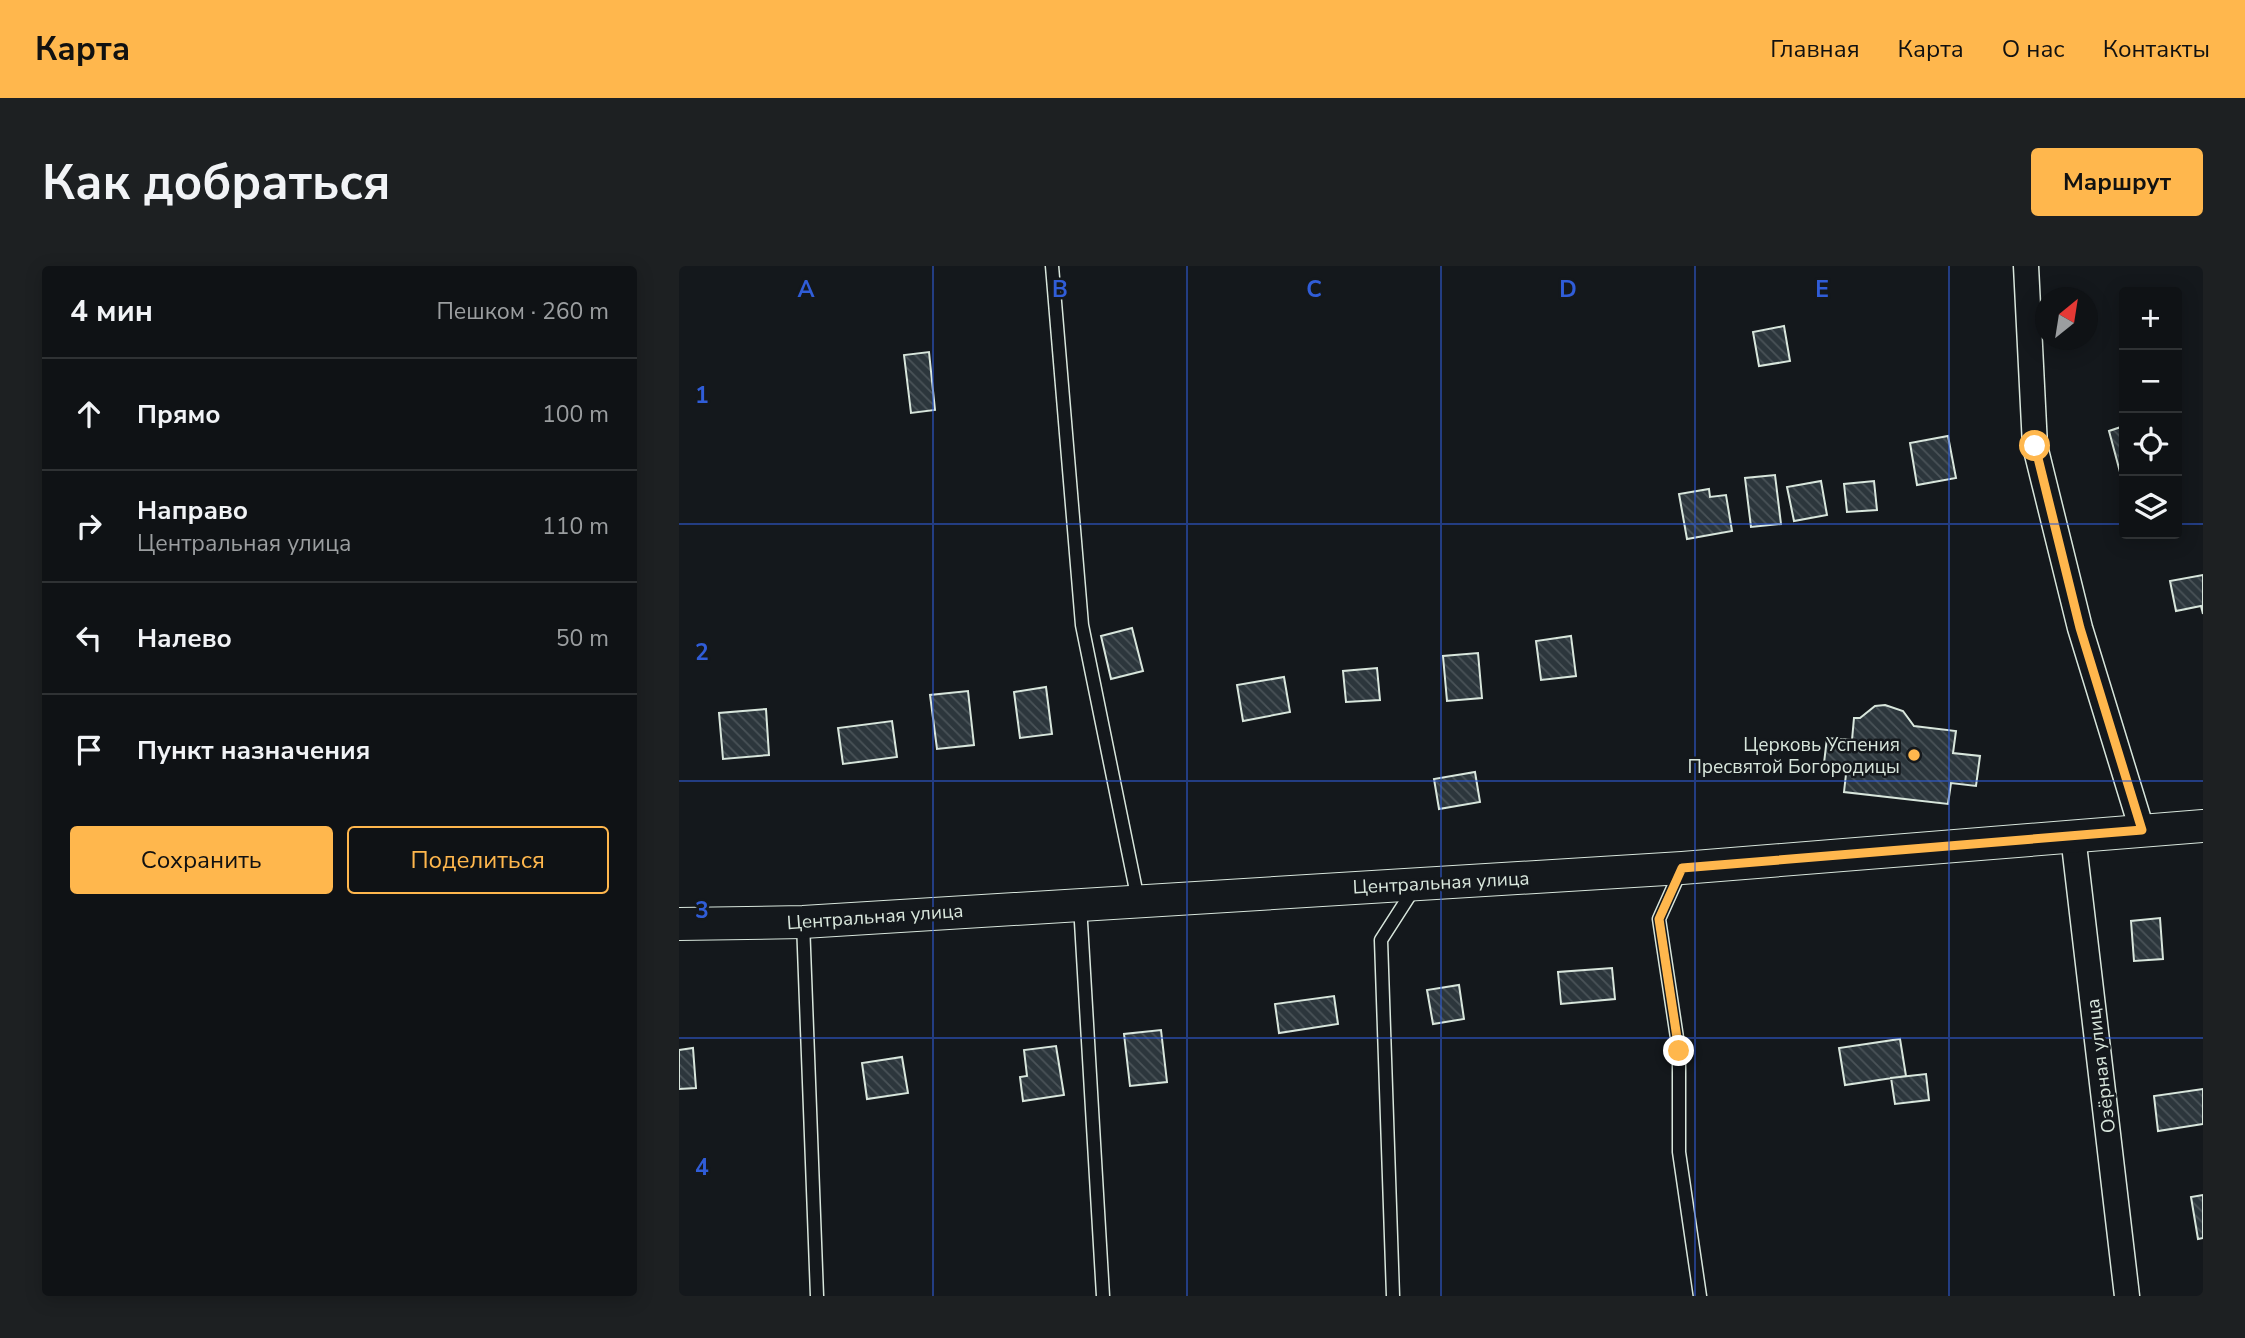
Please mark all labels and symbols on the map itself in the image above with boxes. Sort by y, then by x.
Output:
text: A [797,274,815,305]
text: B [1052,274,1068,305]
text: C [1306,274,1322,305]
text: D [1559,274,1577,305]
text: E [1815,274,1829,305]
north arrow [2035,287,2098,350]
text: 1 [695,380,709,411]
route start [2019,430,2050,461]
text: 2 [695,637,709,668]
place label: Церковь Успения Пресвятой Богородицы [1687,732,1900,780]
marker: Церковь Успения Пресвятой Богородицы [1906,747,1922,763]
street label: Центральная улица [1352,865,1530,901]
text: 3 [695,895,709,926]
street label: Центральная улица [786,898,964,936]
street label: Озёрная улица [2080,997,2122,1135]
route end [1663,1035,1694,1066]
text: 4 [695,1152,709,1183]

